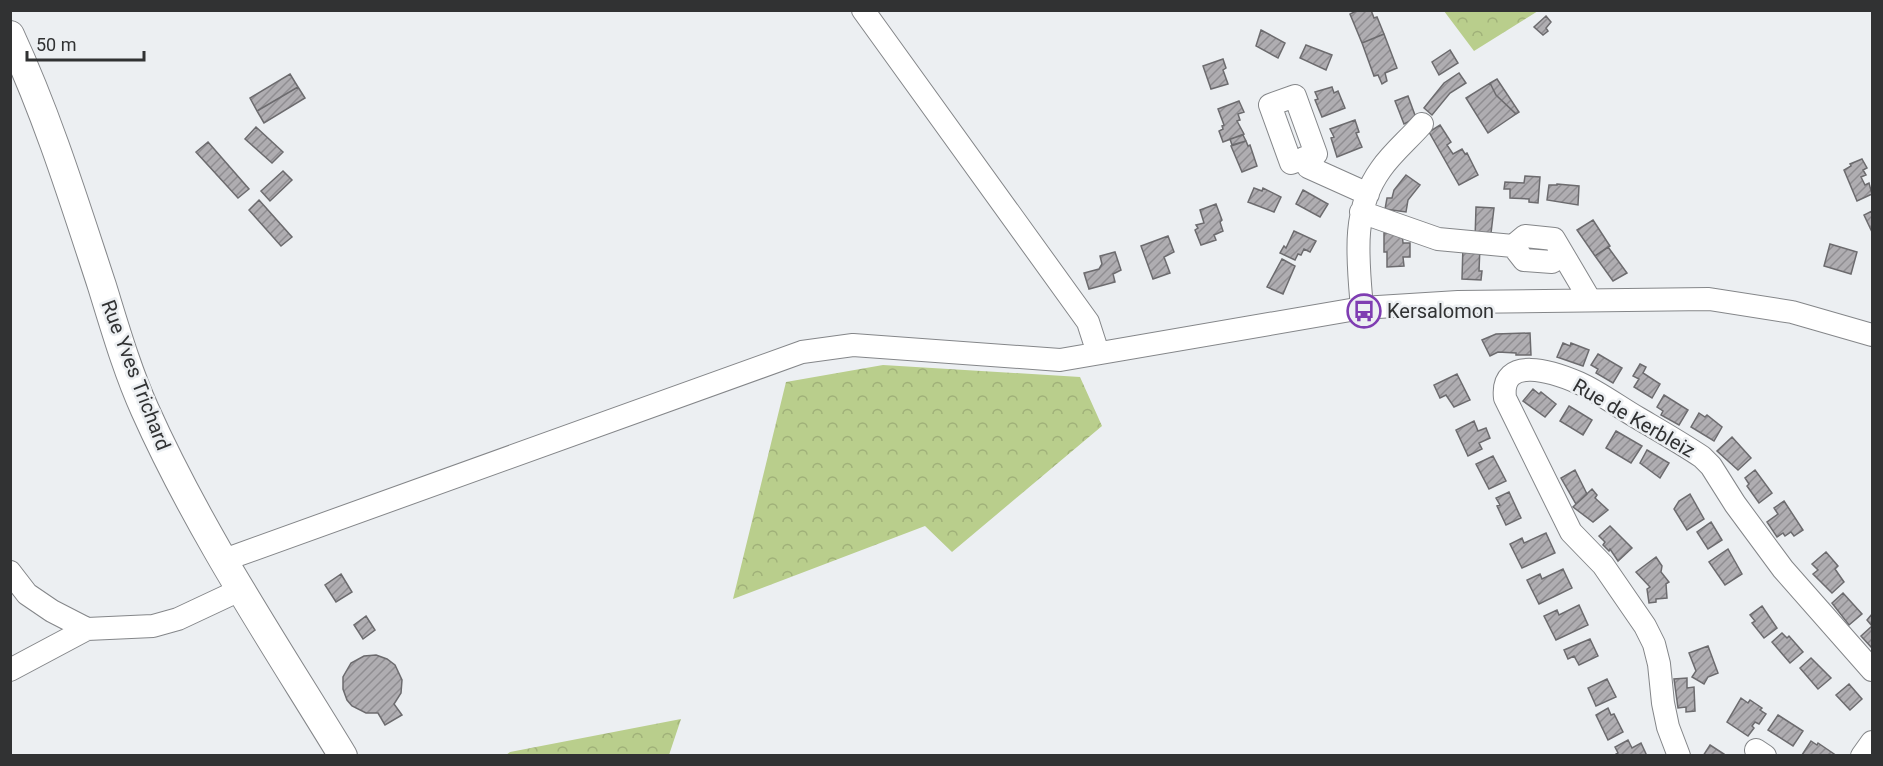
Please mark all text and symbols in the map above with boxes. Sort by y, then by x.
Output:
scale bar [27,24,144,62]
text: 50 m [36,34,76,55]
bus stop icon: Kersalomon [1346,293,1382,329]
street label: Rue Yves Trichard [96,297,176,453]
place label: Kersalomon [1387,299,1494,323]
street label: Rue de Kerbleiz [1569,373,1699,463]

